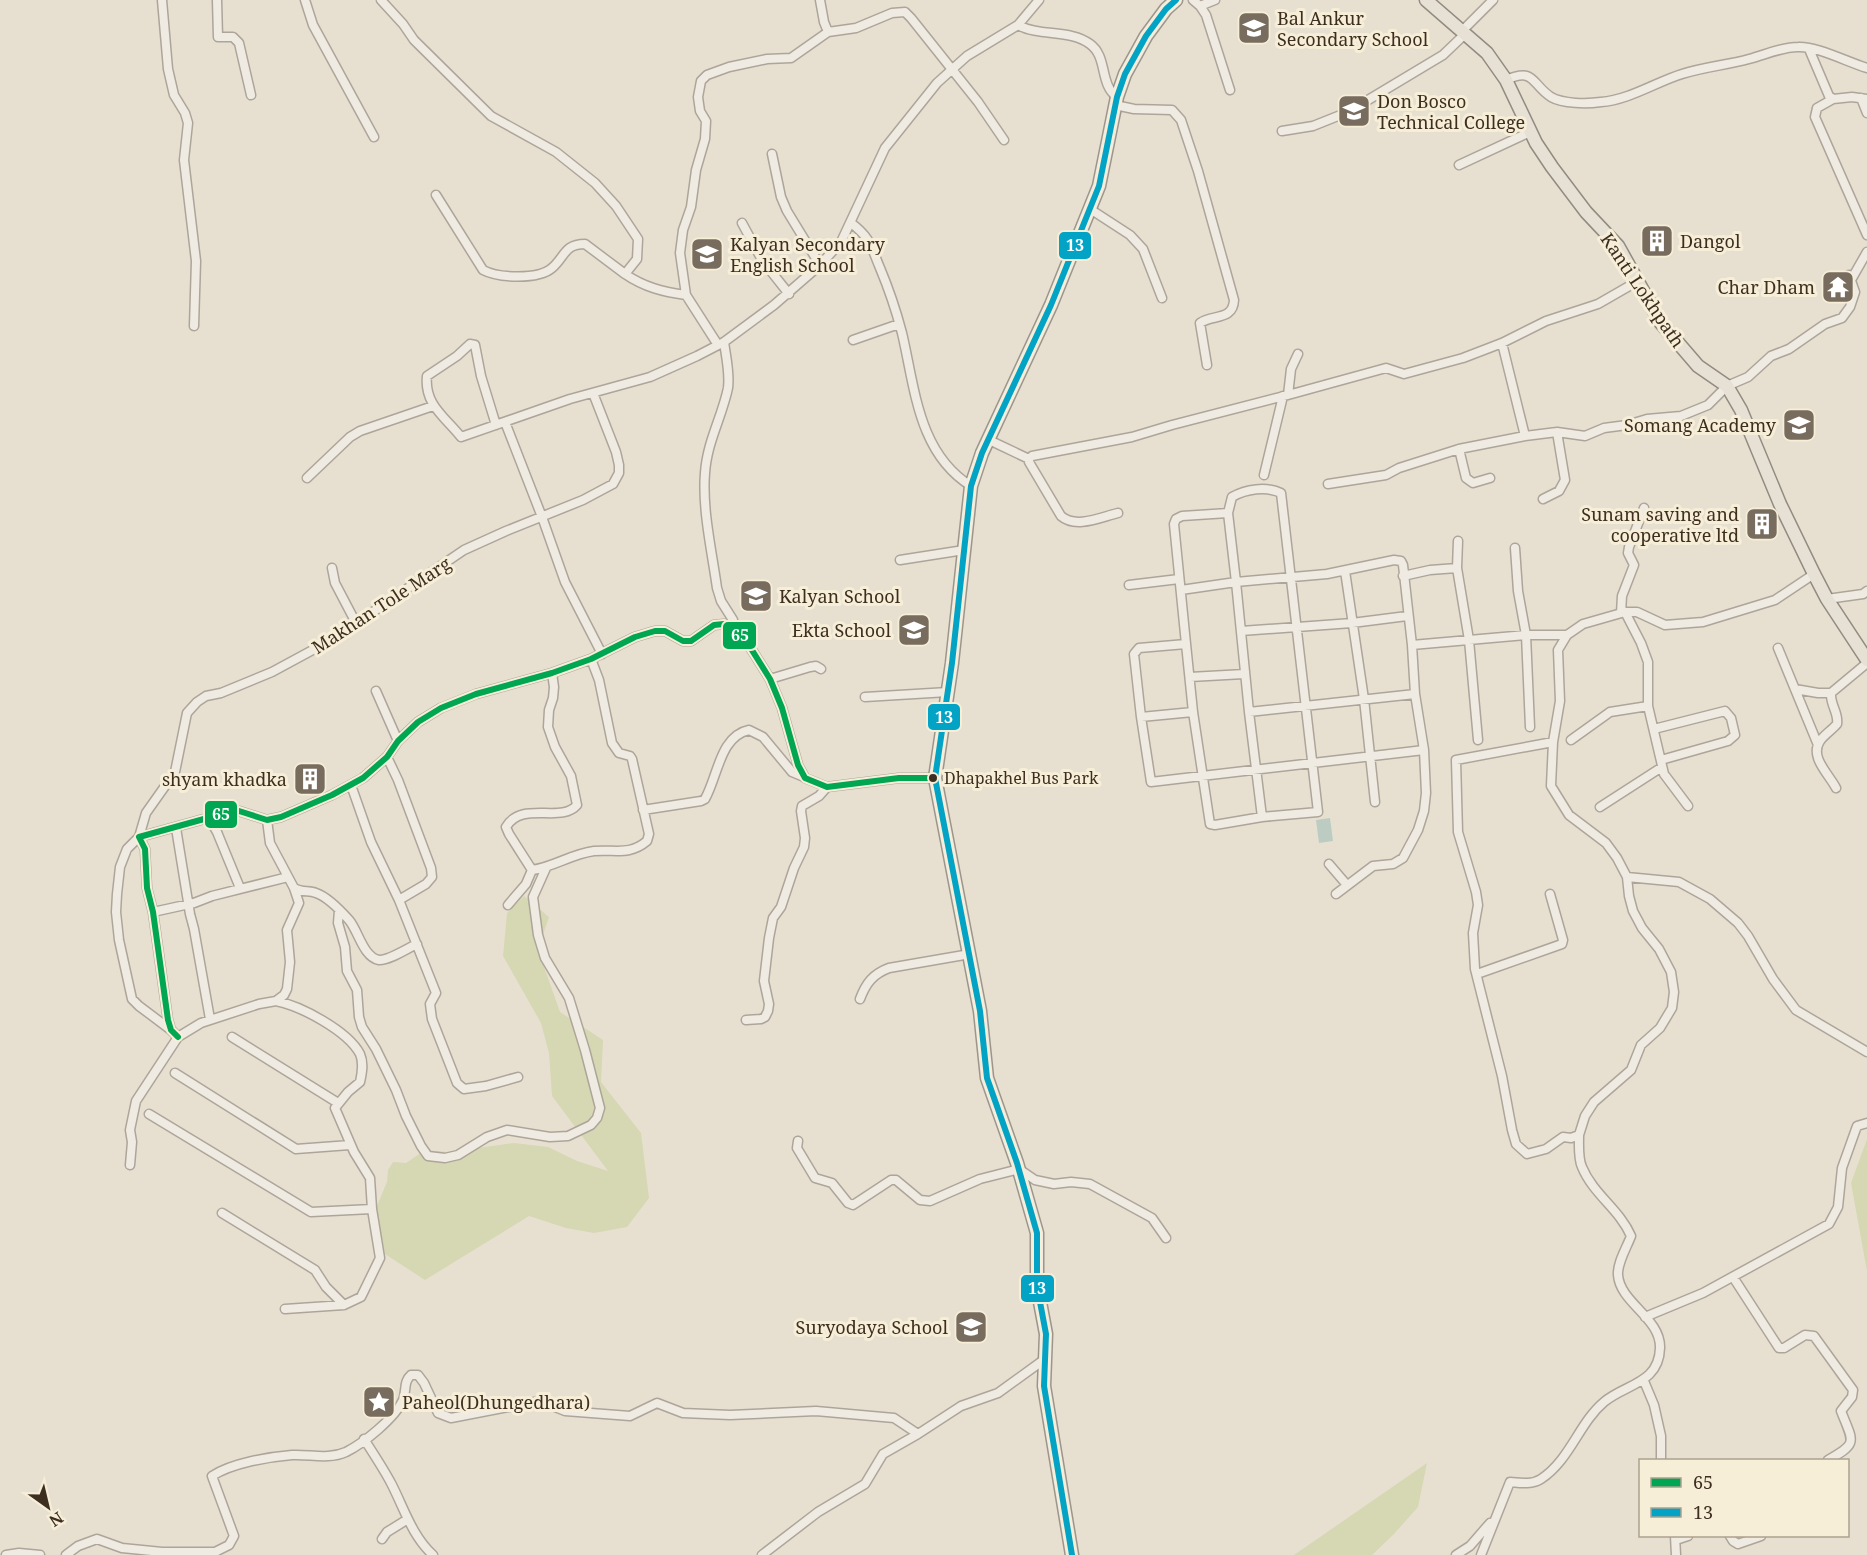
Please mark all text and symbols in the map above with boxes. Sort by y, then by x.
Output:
place label: Bal Ankur Secondary School [1277,6,1429,51]
school or university icon: Bal Ankur Secondary School [1236,10,1272,46]
place label: Don Bosco Technical College [1377,89,1525,134]
school or university icon: Don Bosco Technical College [1336,93,1372,129]
building icon: Dangol [1639,223,1675,259]
street label: Kanti Lokhpath [1596,228,1690,352]
place label: Dangol [1680,229,1741,253]
line badge: 13 [1058,231,1092,260]
place label: Kalyan Secondary English School [730,232,886,277]
text: 13 [1066,234,1084,256]
school or university icon: Kalyan Secondary English School [689,236,725,272]
temple icon: Char Dham [1820,269,1856,305]
place label: Char Dham [1718,275,1815,299]
school or university icon: Somang Academy [1781,407,1817,443]
place label: Somang Academy [1624,413,1777,437]
place label: Sunam saving and cooperative ltd [1581,502,1739,547]
building icon: Sunam saving and cooperative ltd [1744,506,1780,542]
street label: Makhan Tole Marg [307,551,455,659]
school or university icon: Kalyan School [738,578,774,614]
place label: Kalyan School [779,584,901,608]
school or university icon: Ekta School [896,612,932,648]
place label: Ekta School [792,618,891,642]
line badge: 65 [722,621,757,650]
text: 65 [731,624,749,646]
line badge: 13 [927,703,961,731]
text: 13 [935,706,953,728]
building icon: shyam khadka [292,761,328,797]
place label: shyam khadka [162,767,287,791]
place label: Dhapakhel Bus Park [944,767,1099,789]
marker: Dhapakhel Bus Park [927,772,939,784]
line badge: 65 [204,800,238,829]
text: 65 [212,803,230,825]
line badge: 13 [1020,1274,1055,1303]
text: 13 [1028,1277,1046,1299]
school or university icon: Suryodaya School [953,1309,989,1345]
place label: Suryodaya School [796,1315,948,1339]
place icon: Paheol(Dhungedhara) [361,1384,397,1420]
place label: Paheol(Dhungedhara) [402,1390,590,1414]
legend [1639,1459,1849,1537]
text: 65 [1693,1470,1713,1494]
north arrow [18,1477,78,1537]
text: 13 [1693,1500,1713,1524]
text: N [45,1507,68,1532]

